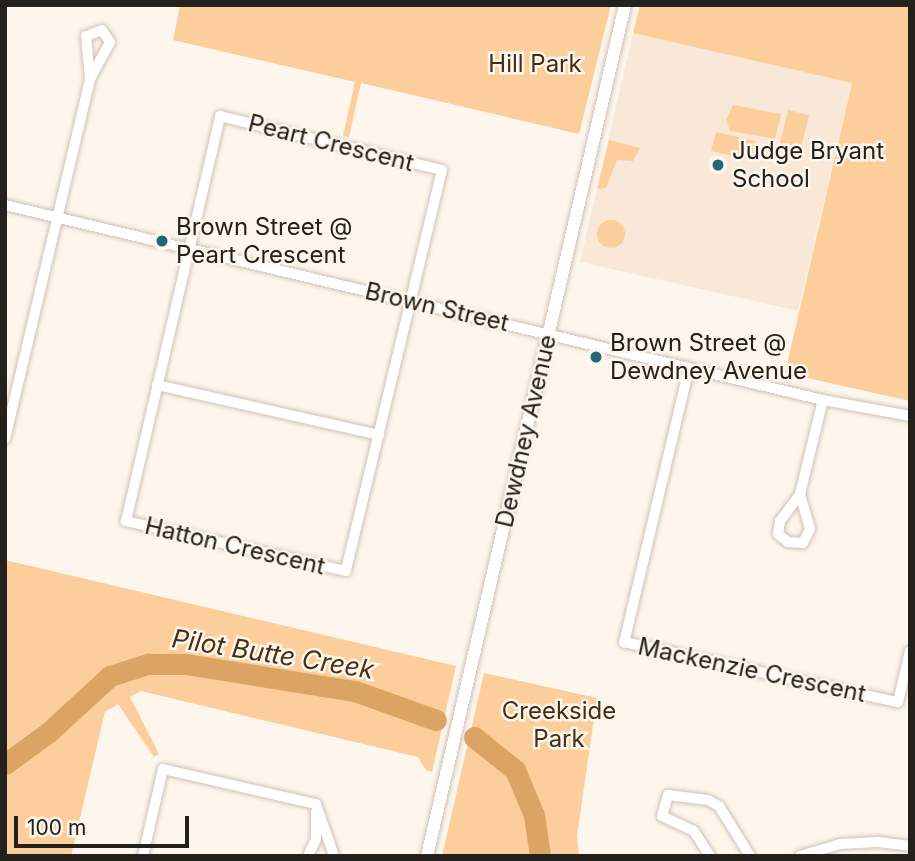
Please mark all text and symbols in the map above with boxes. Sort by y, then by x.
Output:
park label: Hill Park [488,50,582,78]
street label: Peart Crescent [245,109,417,177]
place label: Judge Bryant School [732,137,884,193]
marker: Judge Bryant School [710,157,726,173]
place label: Brown Street @ Peart Crescent [176,213,353,269]
marker: Brown Street @ Peart Crescent [154,233,170,249]
street label: Brown Street [362,276,512,338]
place label: Brown Street @ Dewdney Avenue [610,329,807,385]
street label: Dewdney Avenue [490,332,562,530]
marker: Brown Street @ Dewdney Avenue [588,349,604,365]
street label: Hatton Crescent [142,511,328,581]
water label: Pilot Butte Creek [170,623,376,685]
street label: Mackenzie Crescent [636,632,868,708]
park label: Creekside Park [502,697,616,753]
scale bar [18,802,192,846]
text: 100 m [27,815,86,840]

